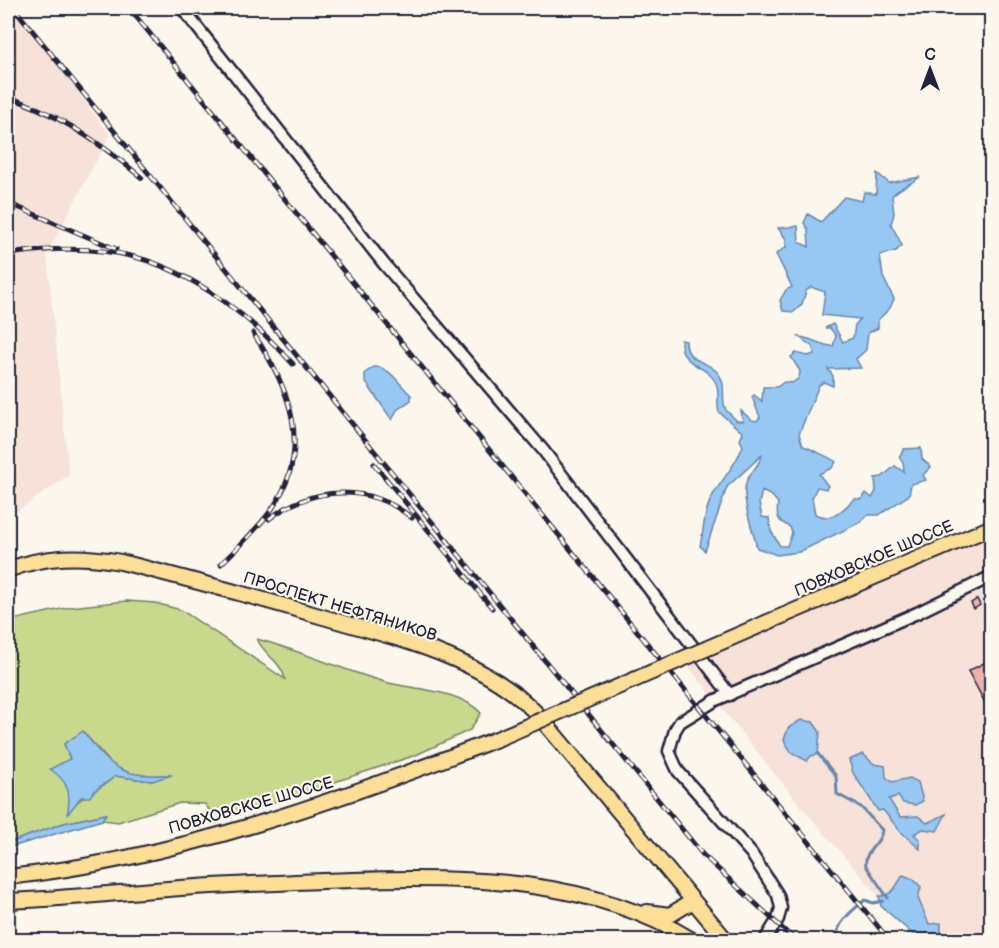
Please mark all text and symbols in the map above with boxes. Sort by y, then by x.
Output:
north arrow [900,39,960,99]
text: С [924,46,936,65]
street label: ПОВХОВСКОЕ ШОССЕ [792,517,956,601]
street label: ПРОСПЕКТ НЕФТЯНИКОВ [241,568,439,646]
street label: ПОВХОВСКОЕ ШОССЕ [166,773,336,839]

